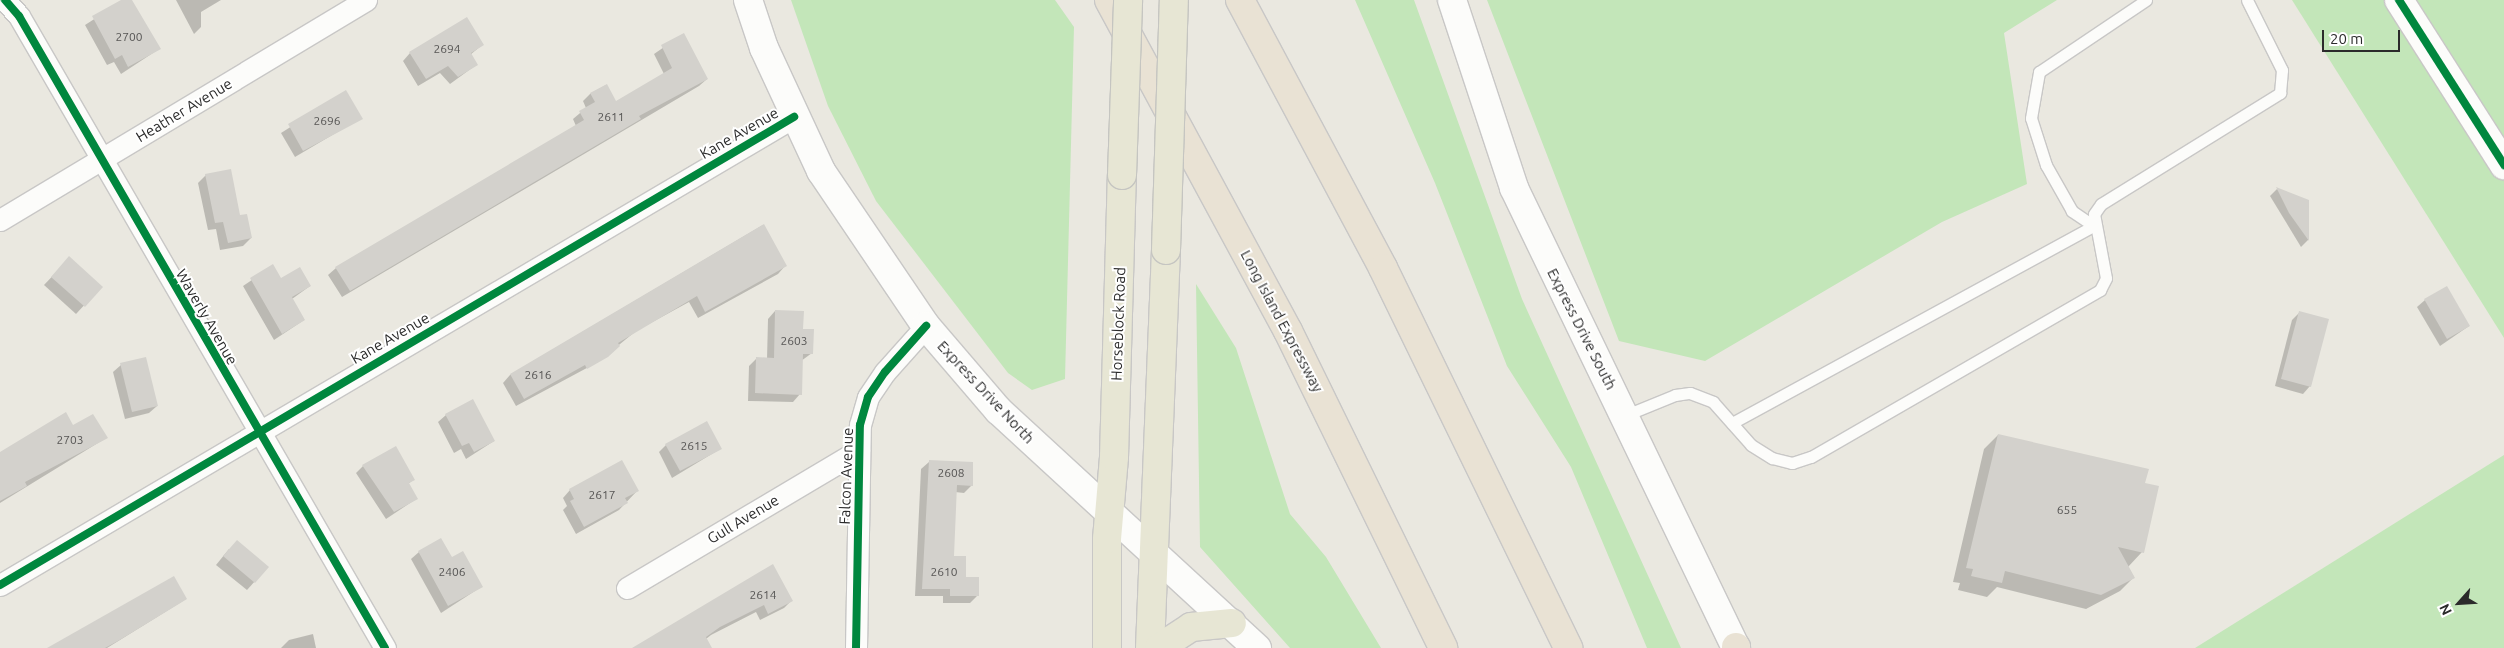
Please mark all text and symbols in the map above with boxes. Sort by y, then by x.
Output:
scale bar [2324,20,2402,52]
house number: 2700 [115,30,143,44]
text: 20 m [2330,30,2363,47]
house number: 2694 [433,42,461,56]
street label: Heather Avenue [133,74,235,146]
street label: Kane Avenue [697,103,781,163]
house number: 2611 [597,110,625,124]
house number: 2696 [313,114,341,128]
street label: Long Island Expressway [1237,247,1327,395]
street label: Express Drive South [1544,265,1620,393]
street label: Waverly Avenue [172,266,242,368]
street label: Horseblock Road [1107,267,1129,381]
street label: Kane Avenue [348,308,432,368]
house number: 2603 [780,334,808,348]
street label: Express Drive North [934,337,1038,447]
house number: 2616 [524,368,552,382]
street label: Falcon Avenue [835,427,857,525]
house number: 2703 [56,433,84,447]
house number: 2615 [680,439,708,453]
house number: 2608 [937,466,965,480]
house number: 2617 [588,488,616,502]
street label: Gull Avenue [704,491,782,547]
house number: 655 [2057,503,2077,517]
house number: 2406 [438,565,466,579]
house number: 2610 [930,565,958,579]
north arrow [2434,578,2484,628]
house number: 2614 [749,588,777,602]
text: N [2436,601,2455,618]

